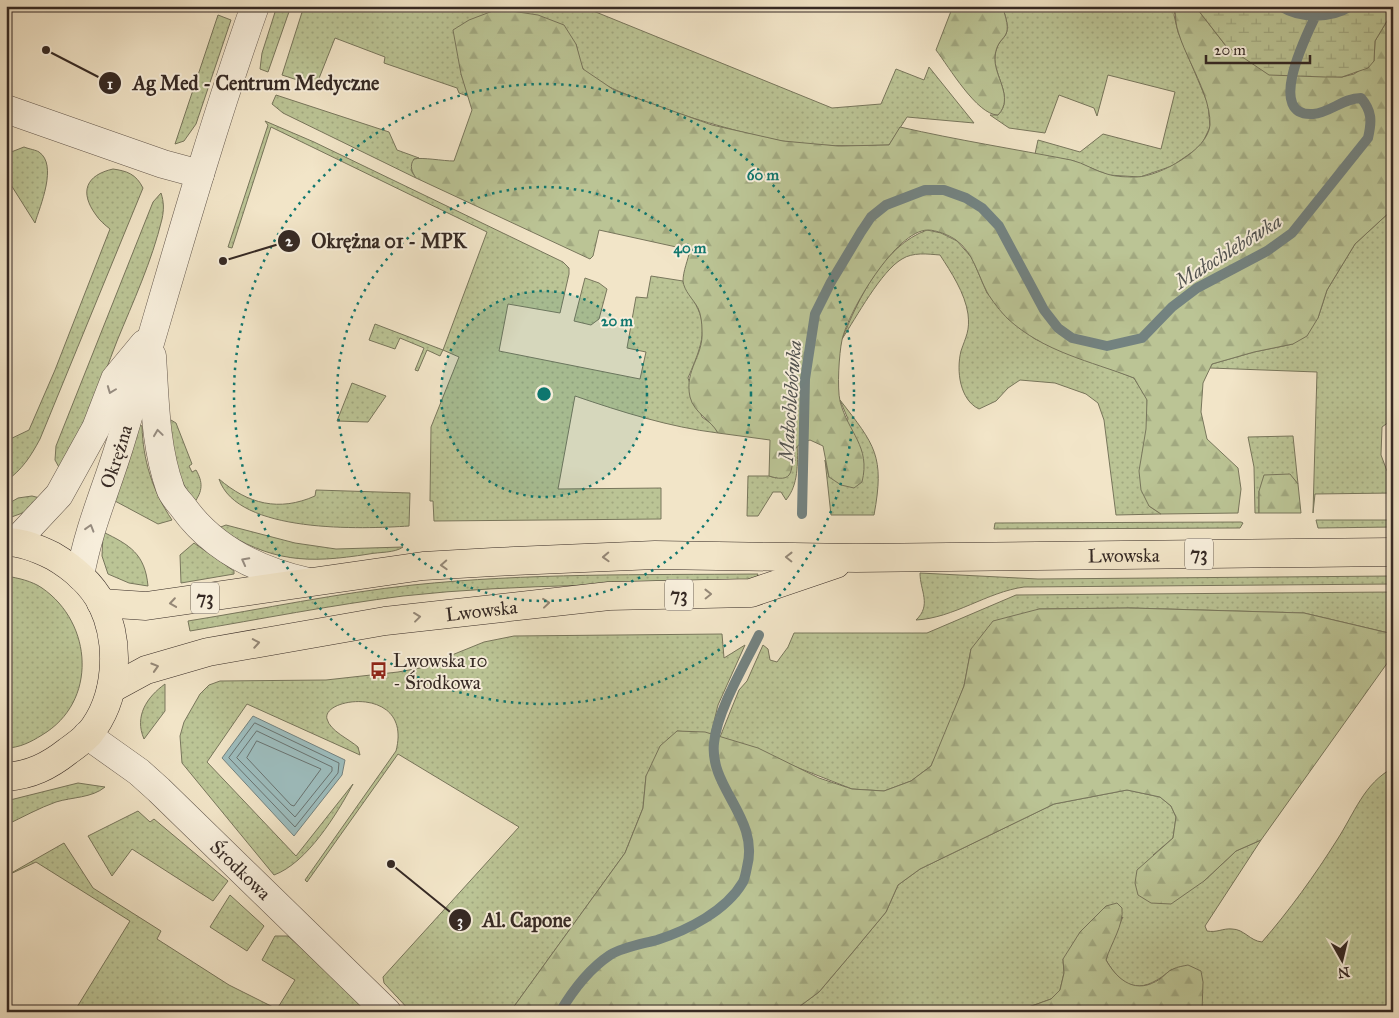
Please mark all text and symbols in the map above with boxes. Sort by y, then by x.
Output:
scale bar [1206,32,1310,64]
text: 20 m [1214,41,1246,59]
callout: Ag Med - Centrum Medyczne [98,66,389,101]
text: Ag Med - Centrum Medyczne [131,71,380,96]
text: 1 [107,75,113,93]
text: 60 m [747,166,780,184]
water label: Małochlebówka [1168,209,1286,295]
callout: Okrężna 01 - MPK [276,223,476,258]
text: Okrężna 01 - MPK [311,229,468,253]
text: 2 [285,232,293,250]
text: 40 m [674,239,707,258]
text: 20 m [601,312,633,330]
water label: Małochlebówka [774,339,806,465]
one-way arrow [106,385,117,394]
centre of rings [535,385,553,403]
street label: Okrężna [95,421,137,491]
one-way arrow [153,429,164,437]
one-way arrow [85,524,95,533]
road number: 73 [1185,538,1213,570]
street label: Lwowska [1088,544,1161,567]
one-way arrow [602,552,610,563]
one-way arrow [785,552,793,562]
one-way arrow [242,557,251,567]
one-way arrow [439,559,447,570]
road number: 73 [665,580,693,610]
road number: 73 [191,582,219,614]
one-way arrow [704,589,712,599]
street label: Lwowska [444,595,519,626]
one-way arrow [169,597,177,608]
one-way arrow [542,598,550,609]
one-way arrow [413,612,421,623]
one-way arrow [252,639,261,649]
place label: Lwowska 10 - Środkowa [393,649,488,694]
bus stop icon: Lwowska 10 - Środkowa [369,661,389,681]
one-way arrow [150,663,158,673]
street label: Środkowa [205,835,276,905]
callout: Al. Capone [447,903,581,938]
text: Al. Capone [481,908,572,933]
text: 3 [457,912,463,931]
north arrow [1316,936,1366,986]
text: N [1337,963,1351,982]

